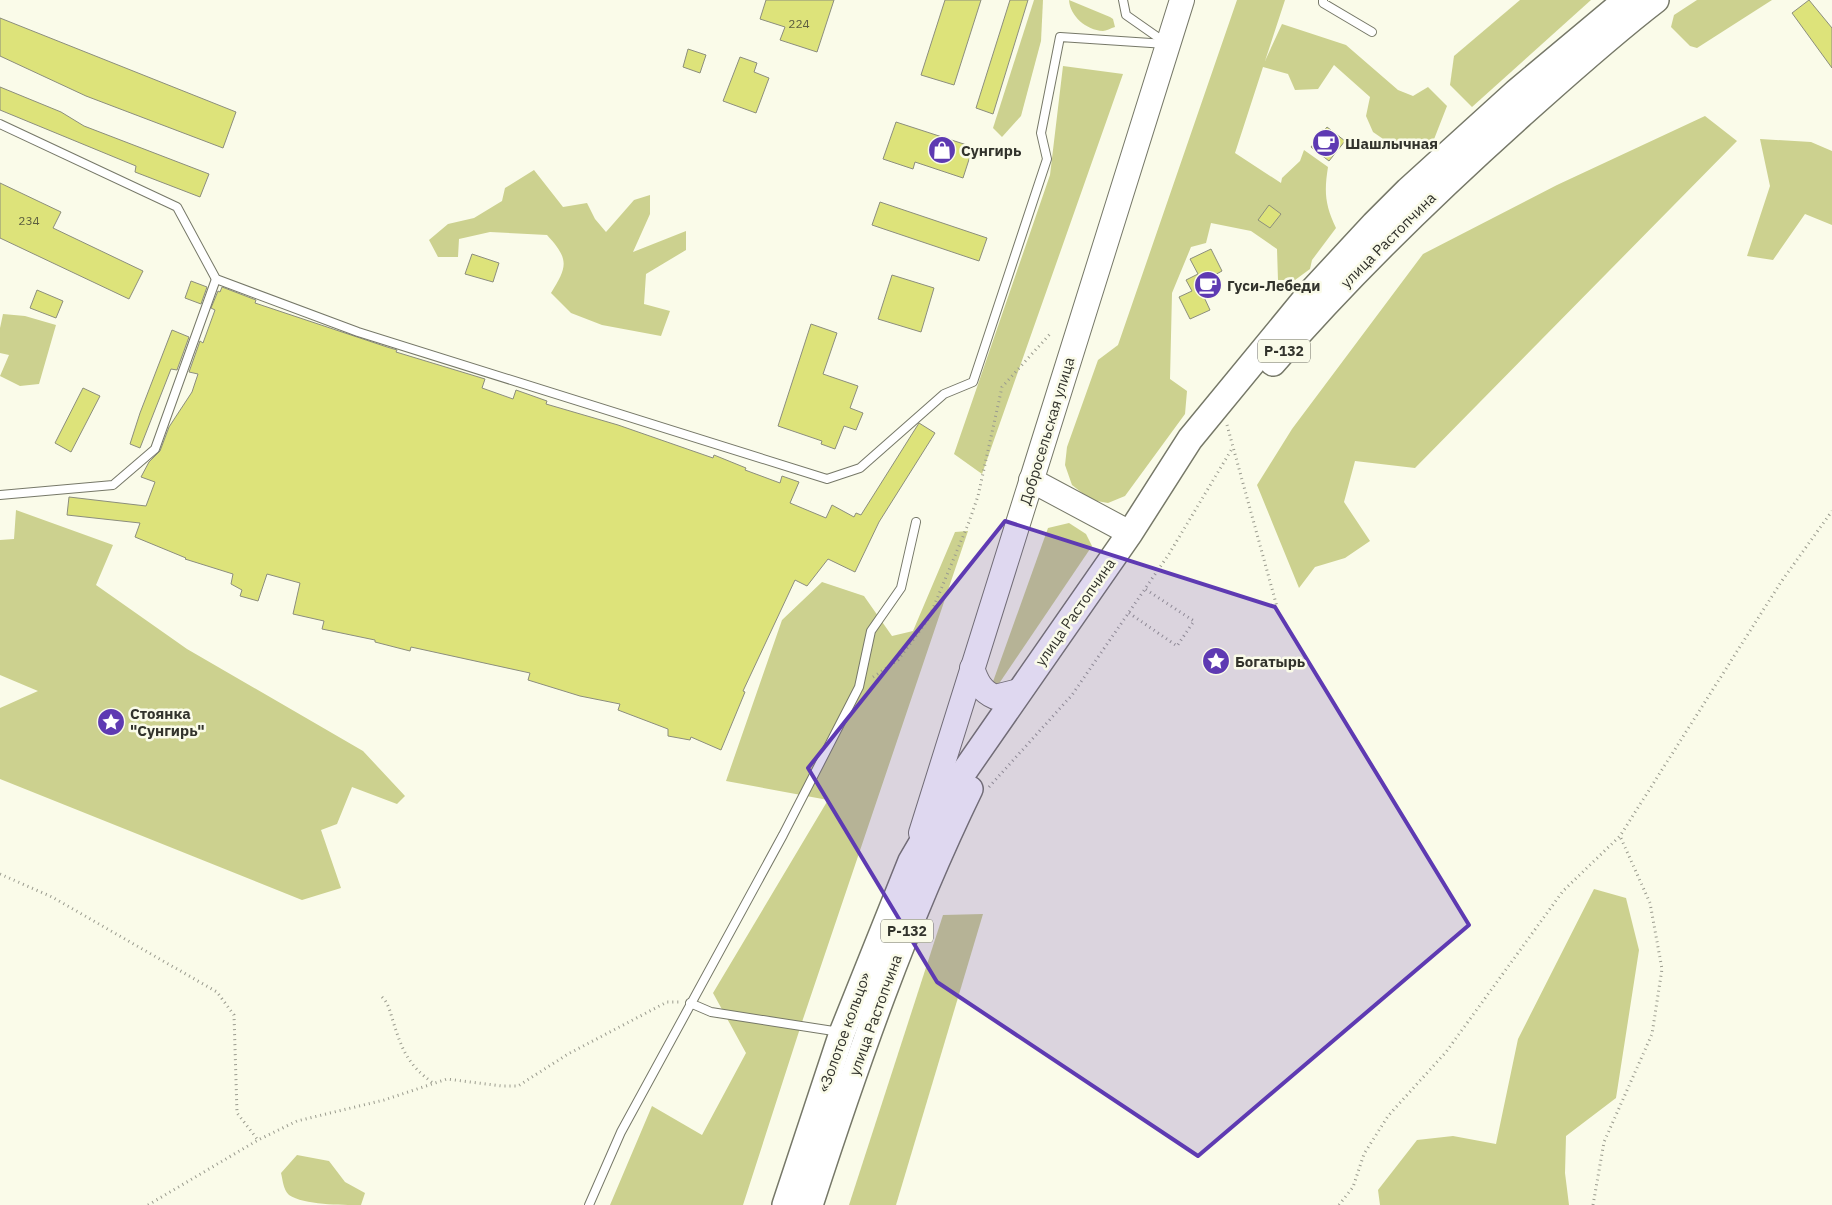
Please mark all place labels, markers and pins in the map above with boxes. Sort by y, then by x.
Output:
cafe icon: Шашлычная [1311,128,1341,158]
place label: Шашлычная [1345,134,1438,153]
shop icon: Сунгирь [927,135,957,165]
place label: Сунгирь [961,141,1022,160]
cafe icon: Гуси-Лебеди [1193,270,1223,300]
place label: Гуси-Лебеди [1227,276,1320,295]
place icon: Богатырь [1201,646,1231,676]
place label: Богатырь [1235,652,1306,671]
place label: Стоянка "Сунгирь" [130,704,205,740]
place icon: Стоянка "Сунгирь" [96,707,126,737]

